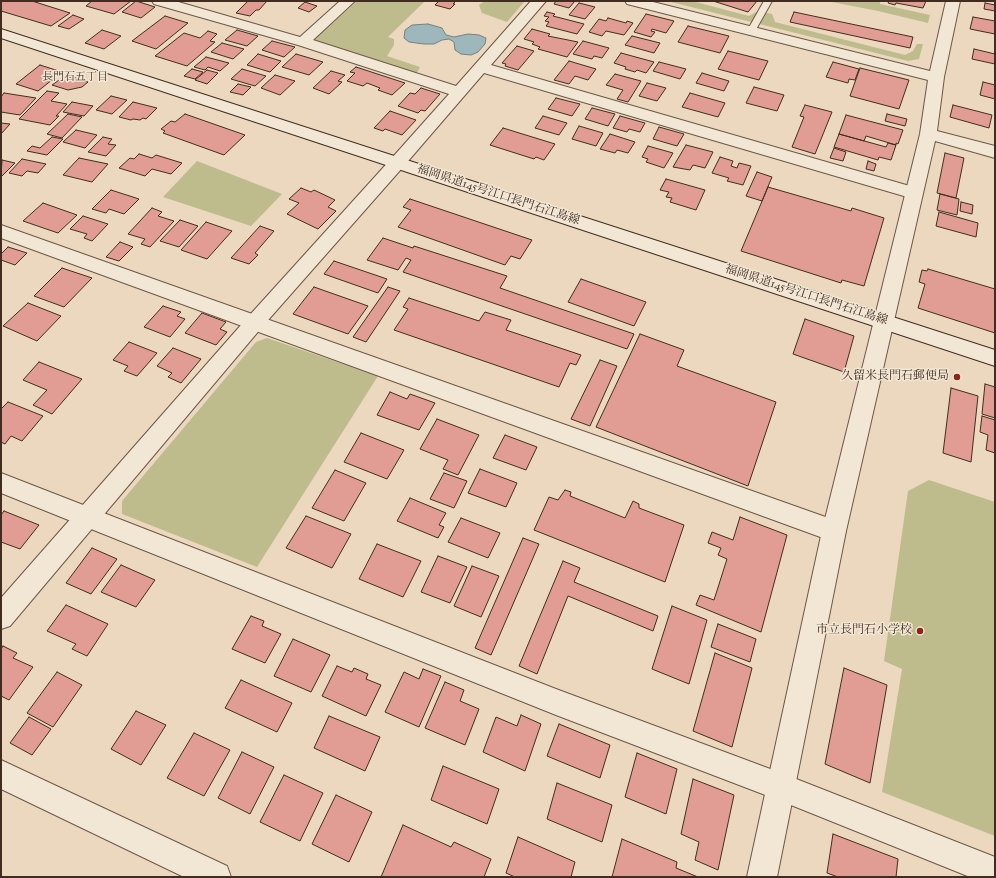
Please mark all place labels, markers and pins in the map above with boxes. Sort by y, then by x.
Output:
place label: 久留米長門石郵便局 [841,370,949,384]
marker: 久留米長門石郵便局 [952,372,962,382]
place label: 市立長門石小学校 [816,624,912,638]
marker: 市立長門石小学校 [915,626,925,636]

